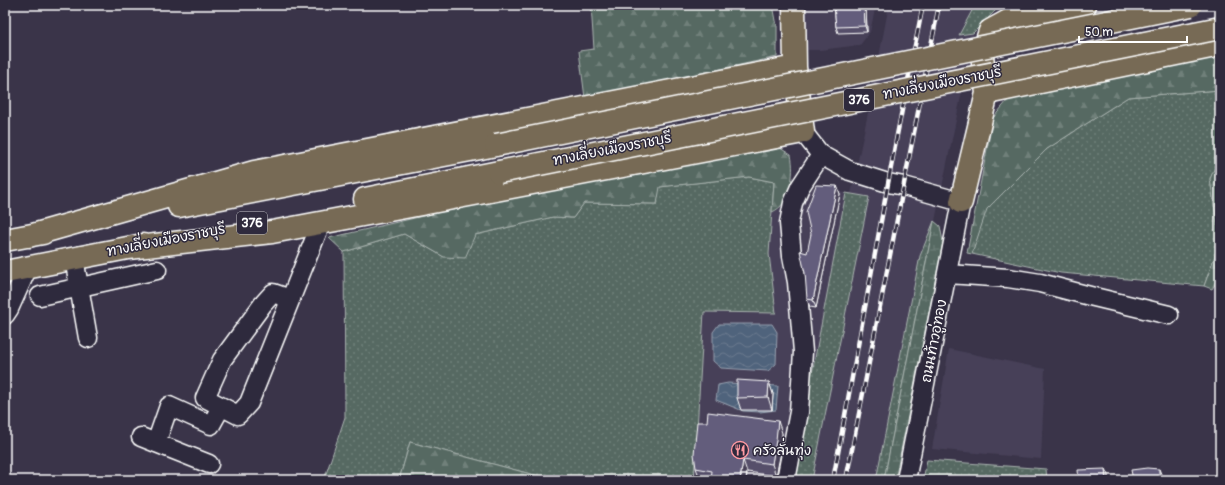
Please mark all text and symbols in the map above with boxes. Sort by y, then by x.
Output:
scale bar [1079,18,1187,44]
text: 50 m [1085,25,1113,40]
street label: ทางเลี่ยงเมืองราชบุรี [880,58,1004,104]
road number: 376 [844,89,874,111]
street label: ทางเลี่ยงเมืองราชบุรี [550,124,674,170]
road number: 376 [237,212,267,234]
street label: ทางเลี่ยงเมืองราชบุรี [104,215,228,261]
street label: ถนนท้าวอู่ทอง [918,298,951,384]
place label: ครัวลั่นทุ่ง [753,437,811,460]
restaurant icon: ครัวลั่นทุ่ง [730,440,750,460]

